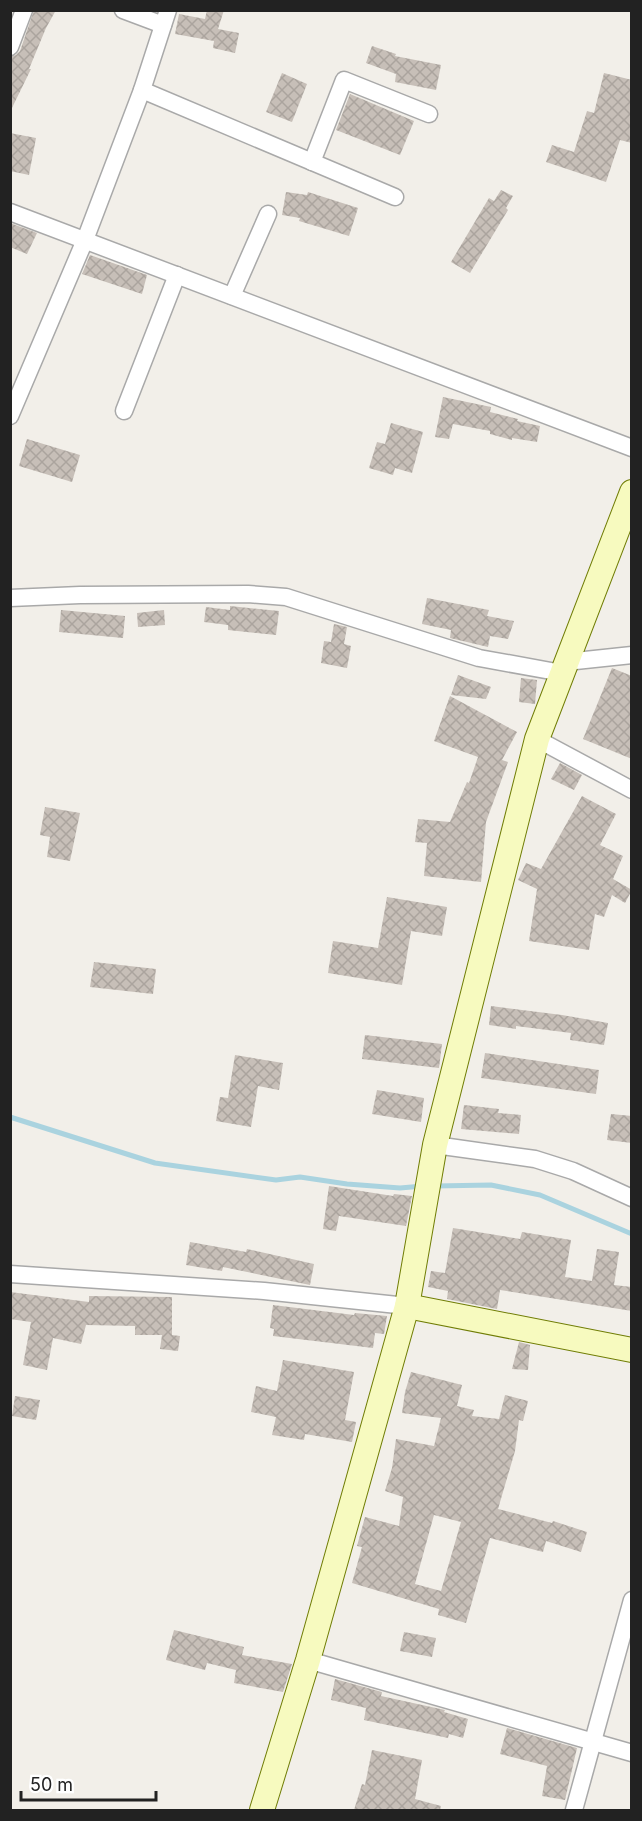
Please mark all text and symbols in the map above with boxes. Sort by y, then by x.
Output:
scale bar [21,1764,156,1802]
text: 50 m [30,1774,73,1795]

